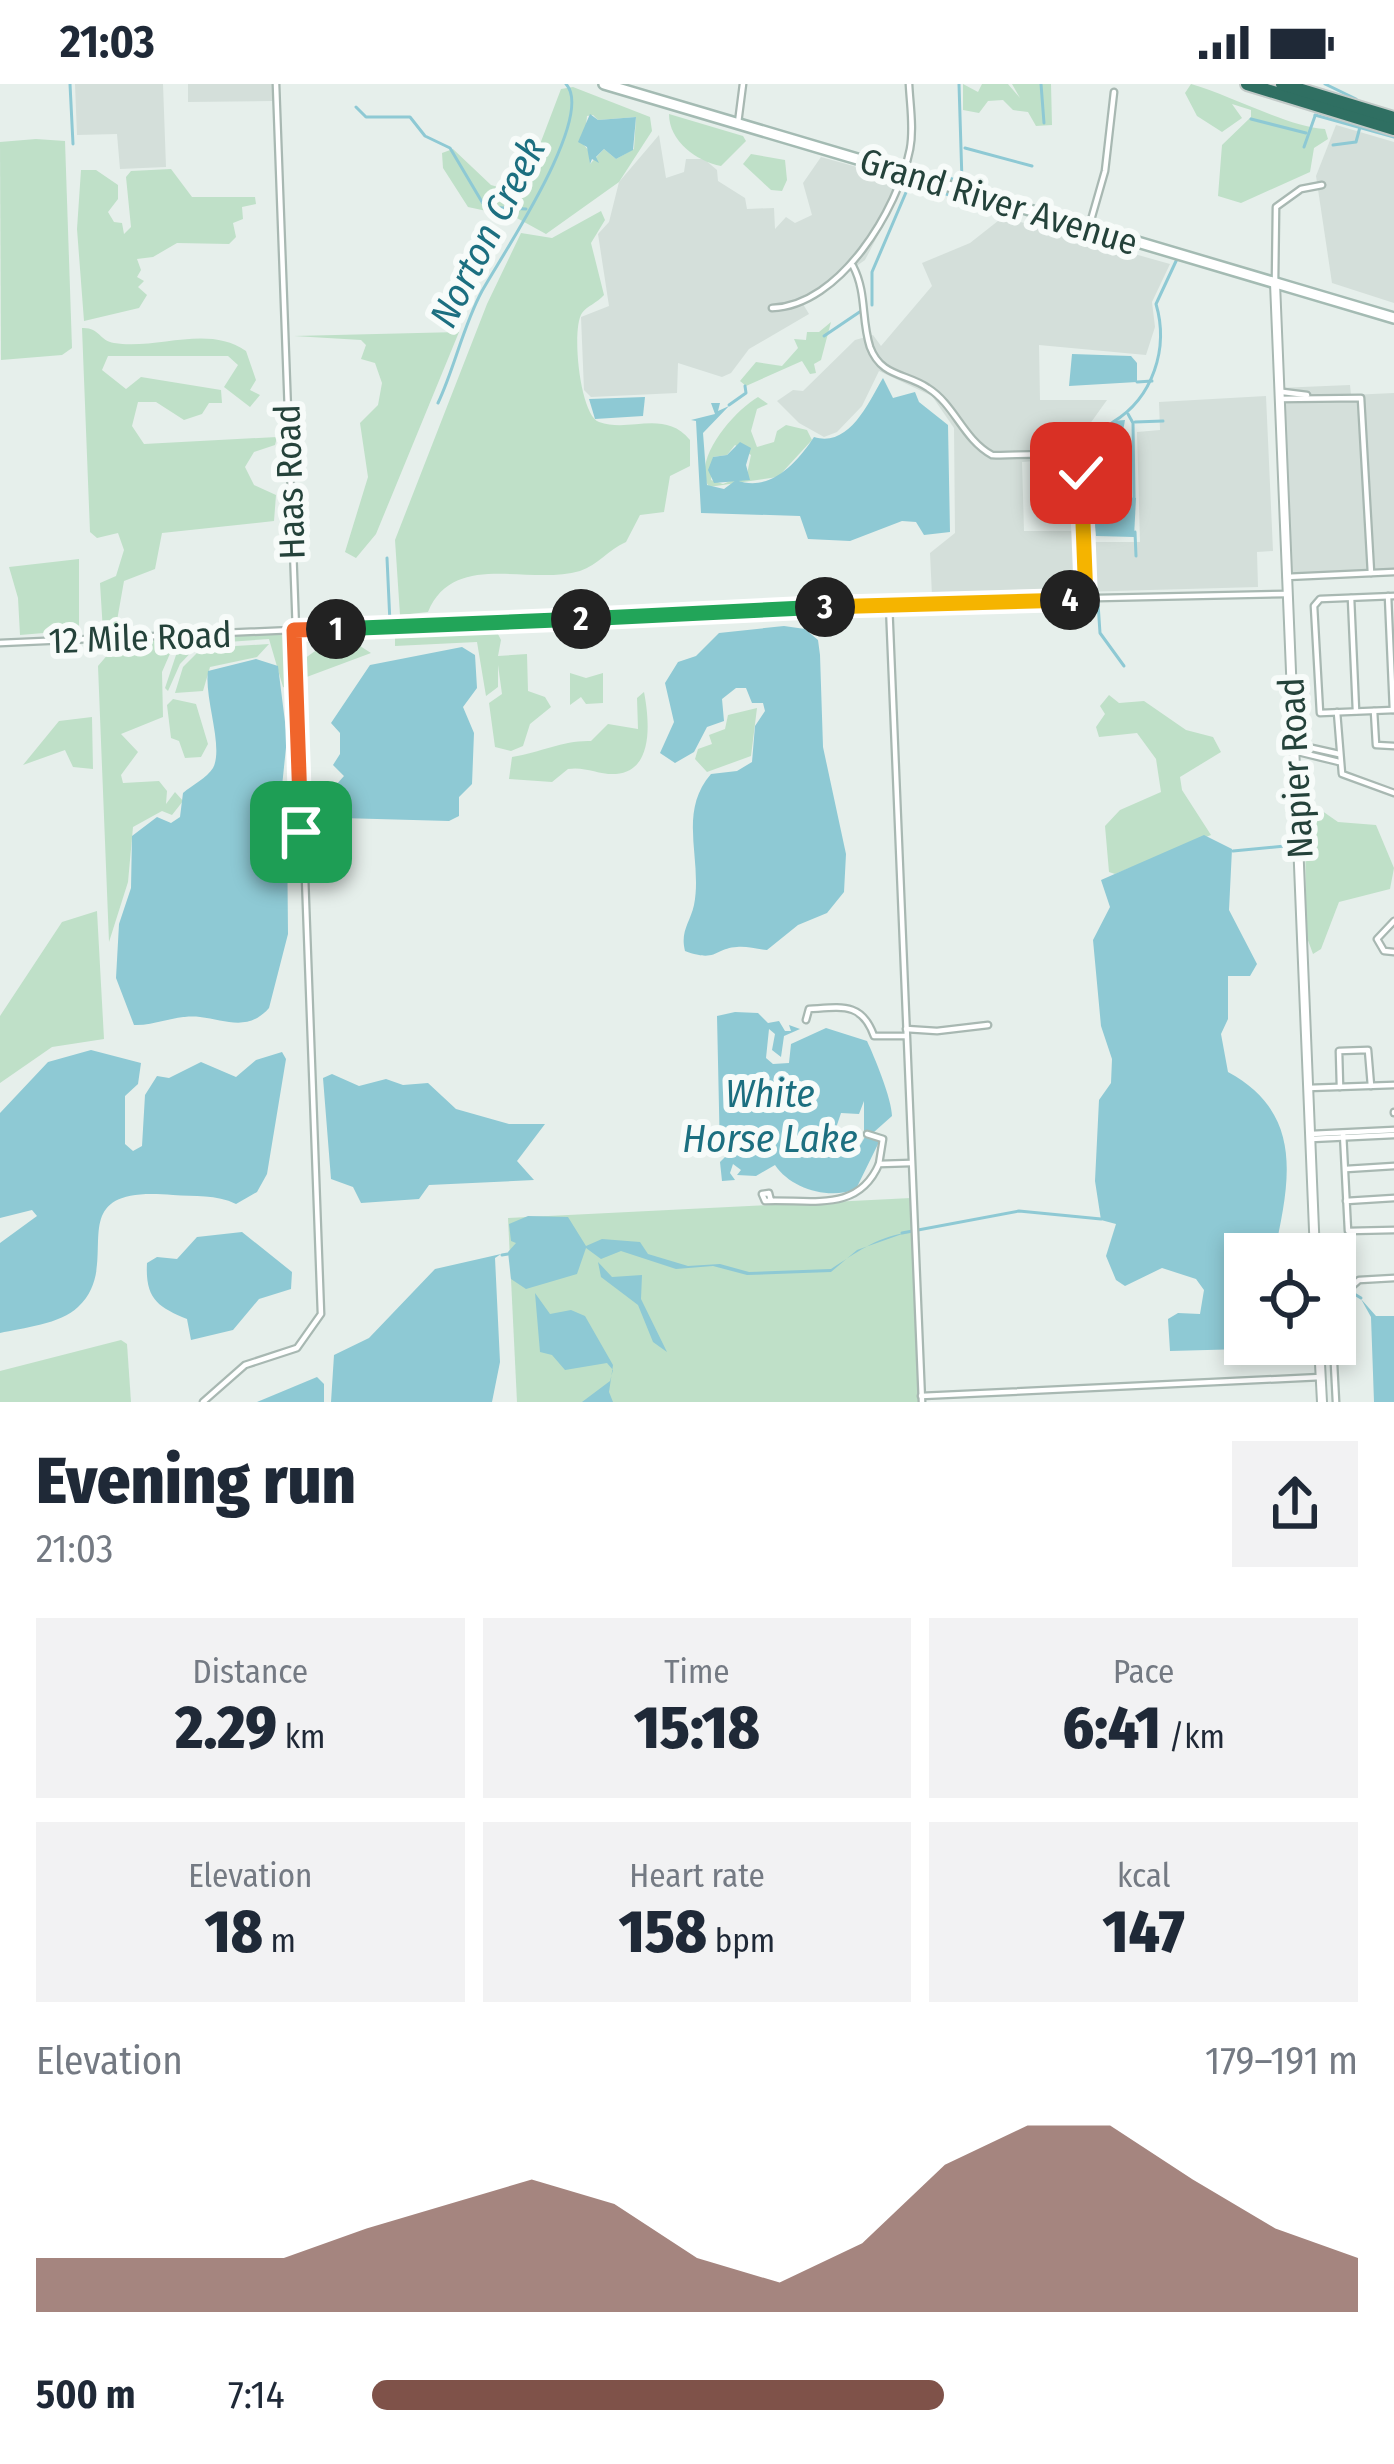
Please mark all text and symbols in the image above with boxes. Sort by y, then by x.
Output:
text: 21:03 [60,15,155,69]
water label: Norton Creek [420,130,555,335]
street label: Grand River Avenue [855,139,1143,265]
street label: Haas Road [265,404,315,560]
pin [1030,422,1132,524]
icon: check [1048,440,1114,506]
pin: 4 [1040,570,1100,630]
pin: 3 [795,577,855,637]
text: 4 [1062,580,1078,620]
text: 3 [817,587,833,627]
pin: 2 [551,589,611,649]
pin: 1 [306,599,366,659]
text: 2 [573,599,589,639]
text: 1 [329,609,343,649]
street label: 12 Mile Road [48,613,232,663]
street label: Napier Road [1269,676,1323,860]
pin [250,781,352,883]
icon: arrive [268,799,334,865]
water label: White Horse Lake [682,1071,858,1162]
map controls [1224,1233,1356,1365]
button: locate [1224,1233,1356,1365]
text: Evening run [36,1441,356,1520]
button: share [1232,1441,1358,1567]
text: 21:03 [36,1526,113,1572]
text: Distance [193,1652,308,1692]
text: Time [664,1652,730,1692]
text: Pace [1113,1652,1174,1692]
text: 2.29 [175,1692,277,1764]
text: 15:18 [634,1692,760,1764]
text: 6:41 [1062,1692,1161,1764]
text: km [277,1717,325,1757]
text: /km [1161,1717,1225,1757]
text: Elevation [188,1856,312,1896]
text: Heart rate [629,1856,765,1896]
text: kcal [1117,1856,1170,1896]
text: 18 [205,1896,263,1968]
text: 158 [619,1896,707,1968]
text: 147 [1103,1896,1185,1968]
text: m [263,1921,296,1961]
text: bpm [707,1921,775,1961]
text: Elevation [36,2038,183,2084]
text: 179–191 m [1205,2038,1358,2084]
text: 500 m [36,2372,136,2418]
text: 7:14 [228,2372,285,2418]

